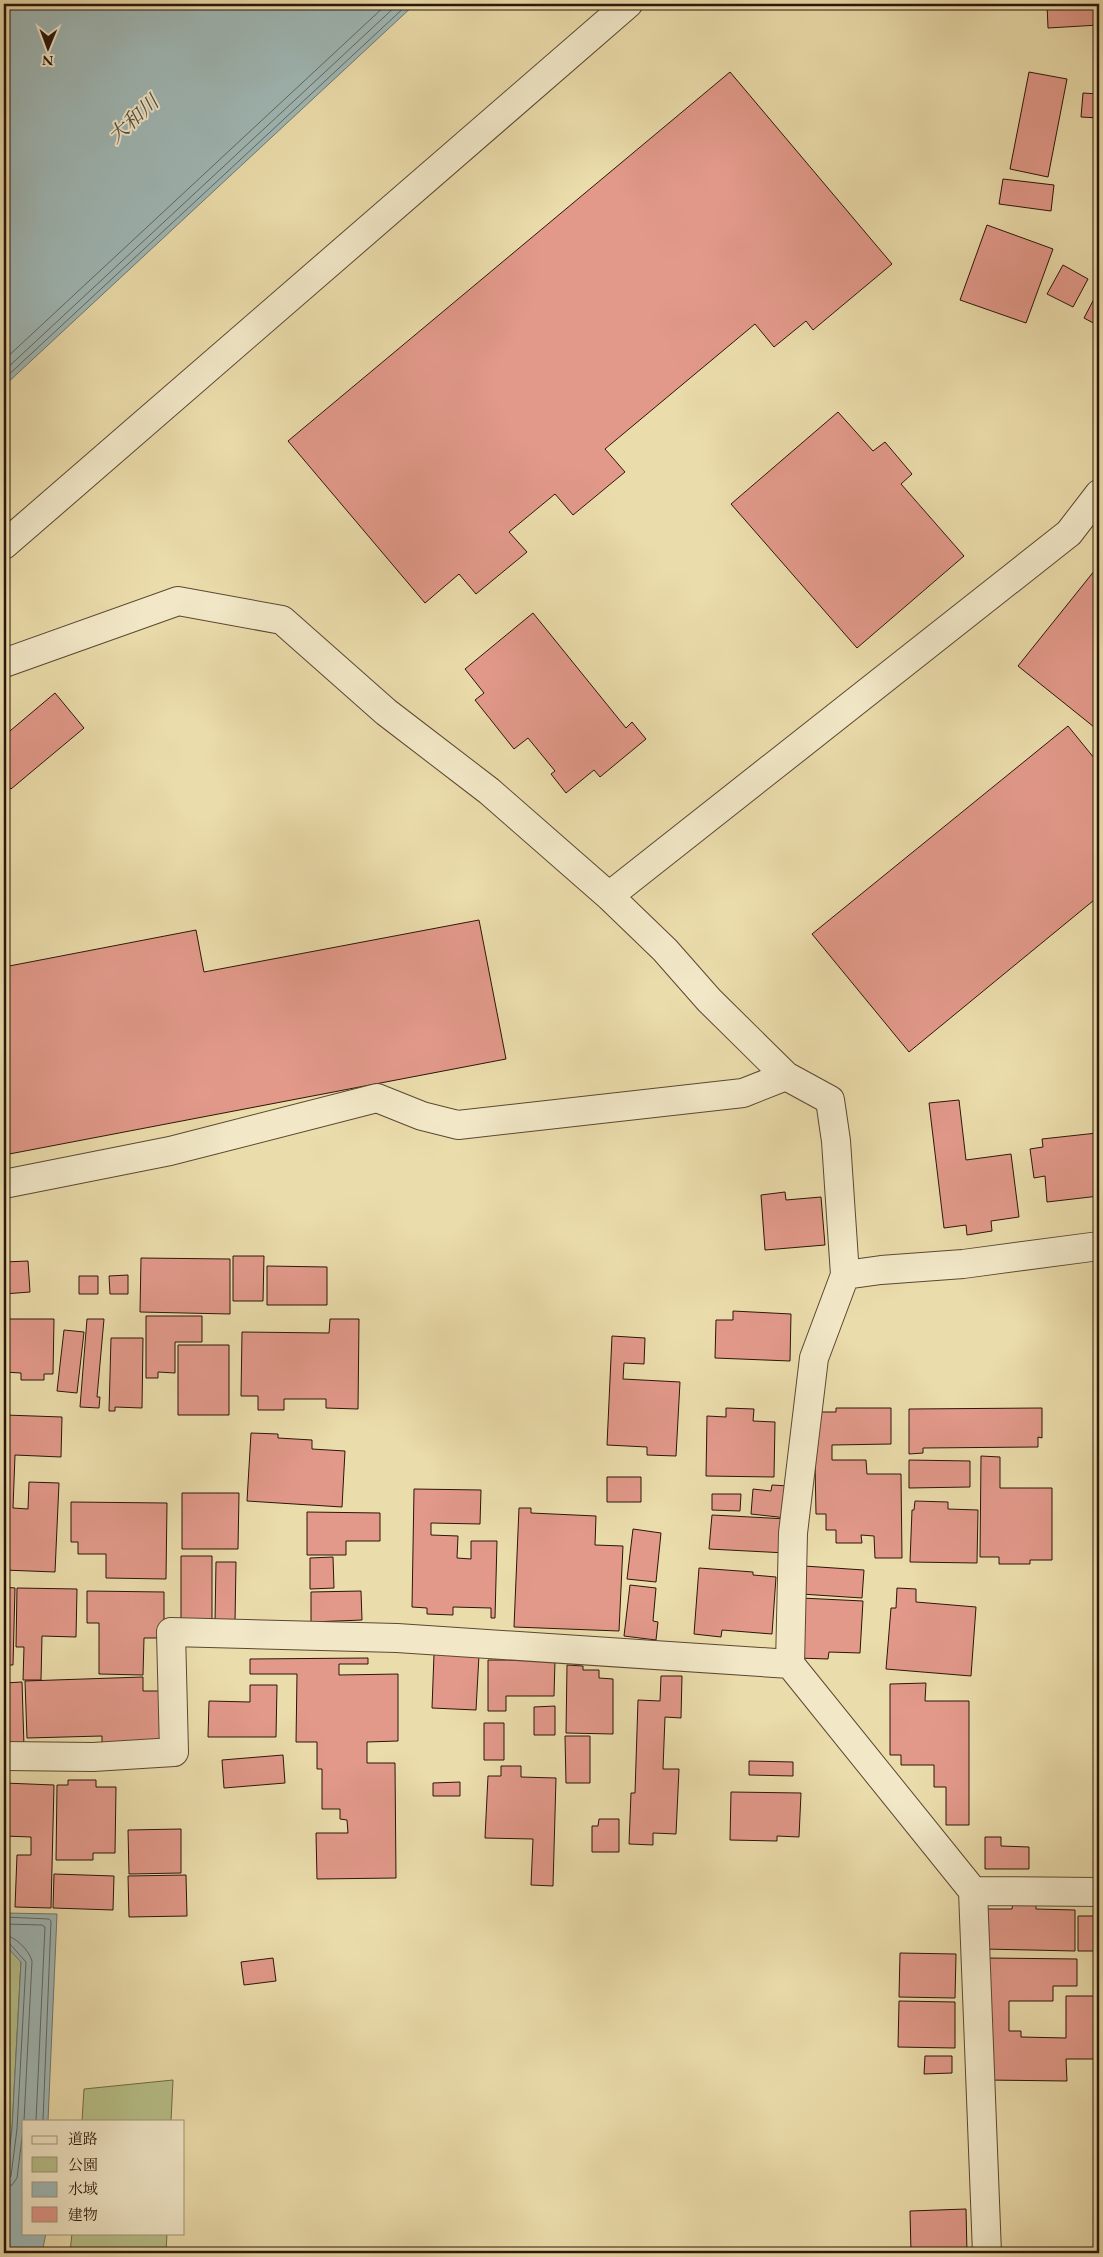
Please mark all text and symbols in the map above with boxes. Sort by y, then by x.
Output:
north arrow [22,22,72,72]
text: N [41,52,54,70]
water label: 大和川 [102,88,165,149]
legend [22,2120,185,2234]
text: 道路 [68,2129,98,2148]
text: 公園 [68,2155,98,2174]
text: 水域 [68,2179,98,2198]
text: 建物 [68,2205,98,2224]

